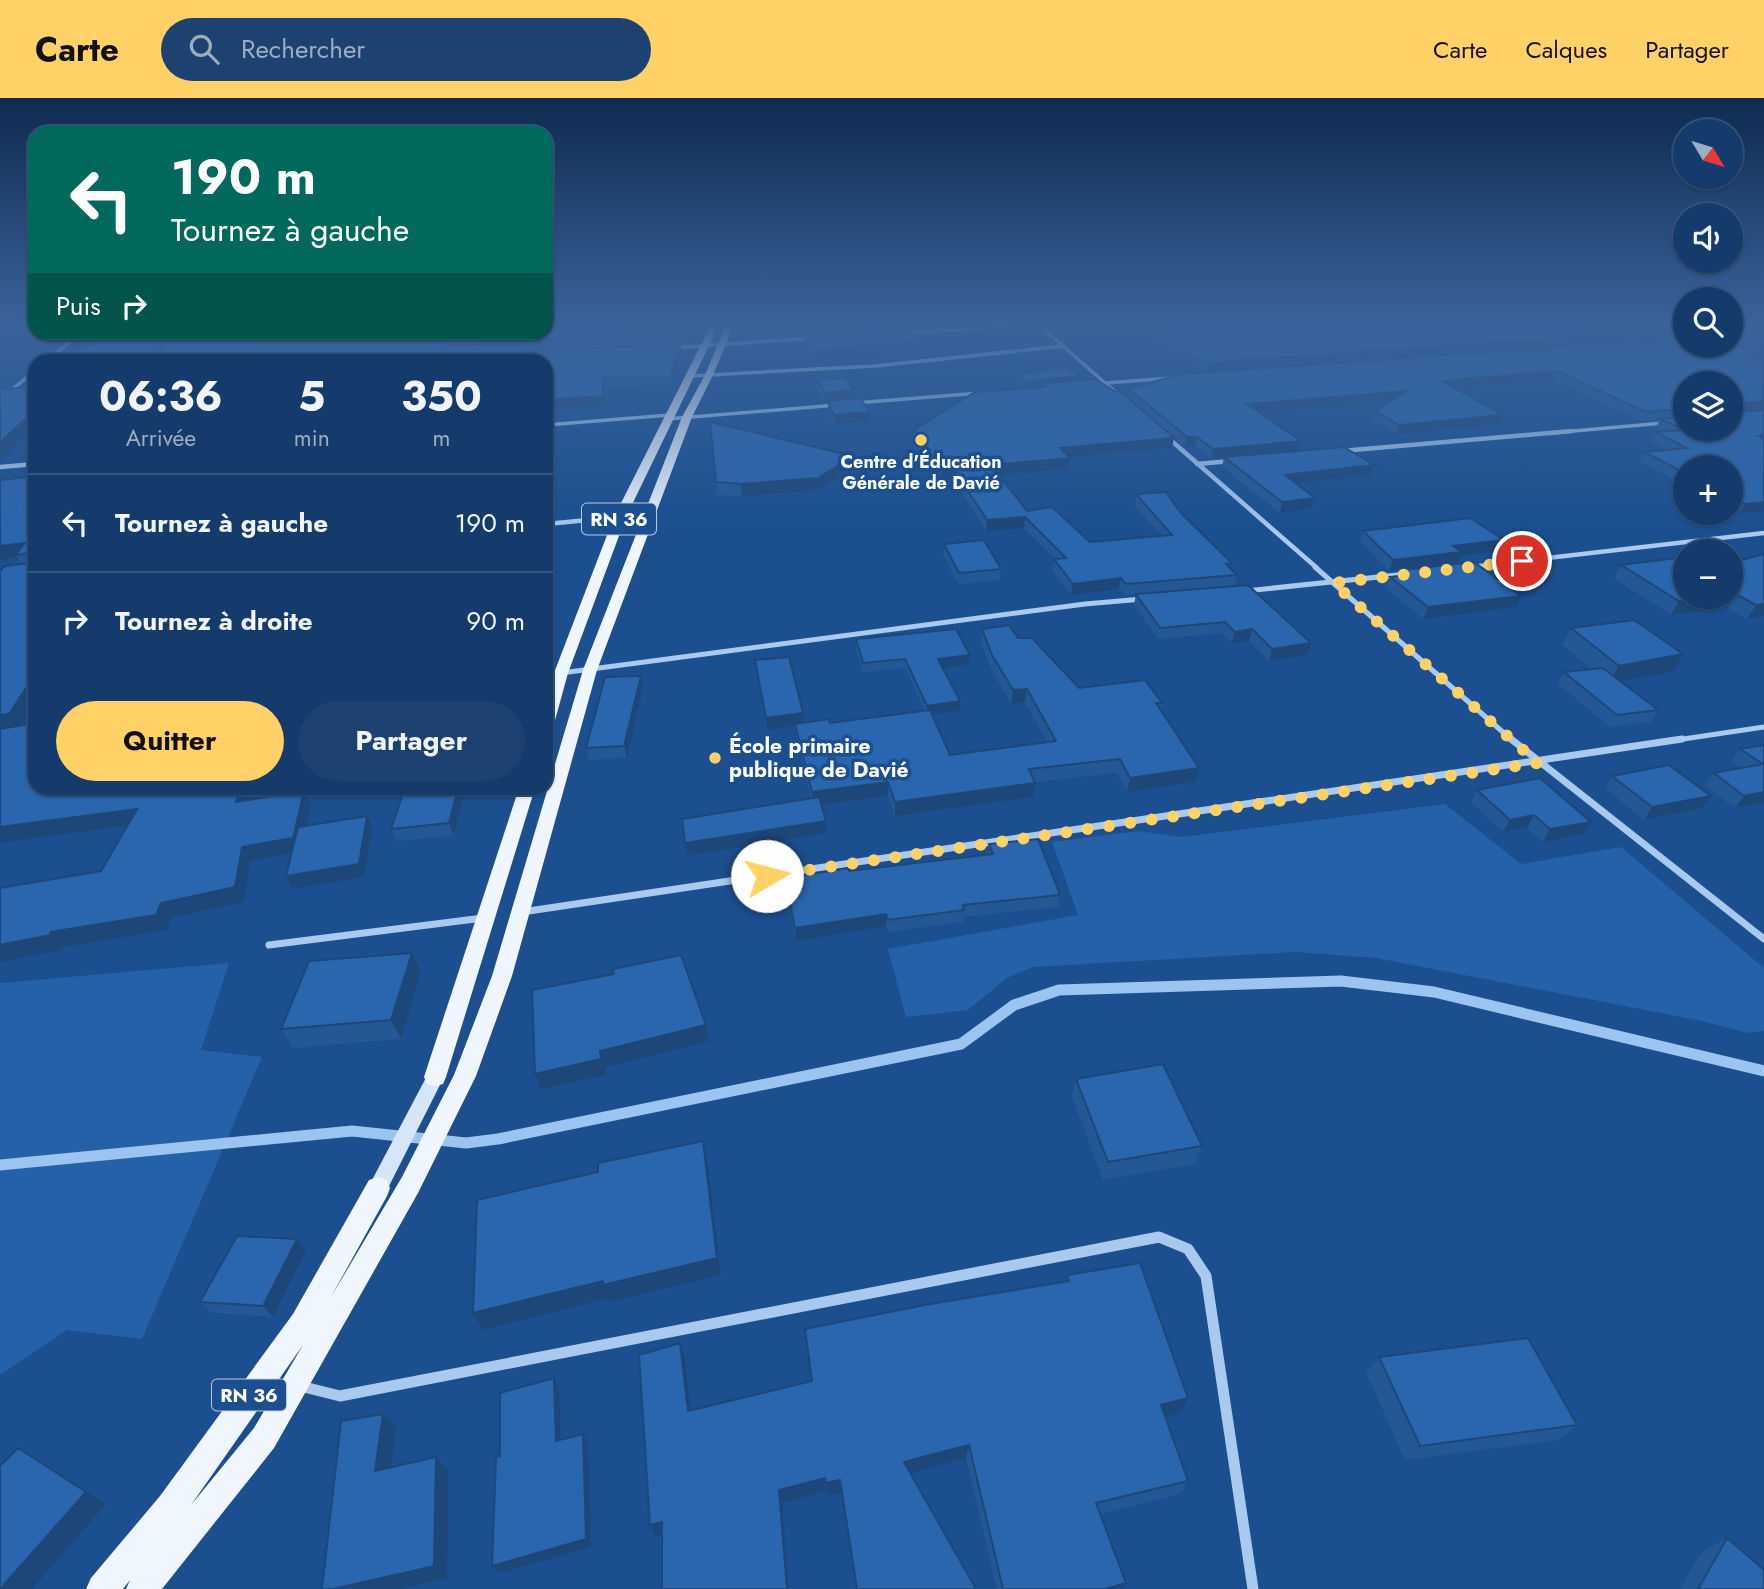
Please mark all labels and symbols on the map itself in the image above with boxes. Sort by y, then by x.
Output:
north arrow [1673,119,1743,189]
marker: Centre d'Éducation Générale de Davié [913,432,929,448]
place label: Centre d'Éducation Générale de Davié [840,449,1002,496]
road number: RN 36 [582,504,656,534]
pin [1492,531,1552,591]
place label: École primaire publique de Davié [729,731,909,785]
marker: École primaire publique de Davié [707,750,723,766]
position arrow [730,839,804,913]
road number: RN 36 [212,1380,286,1410]

